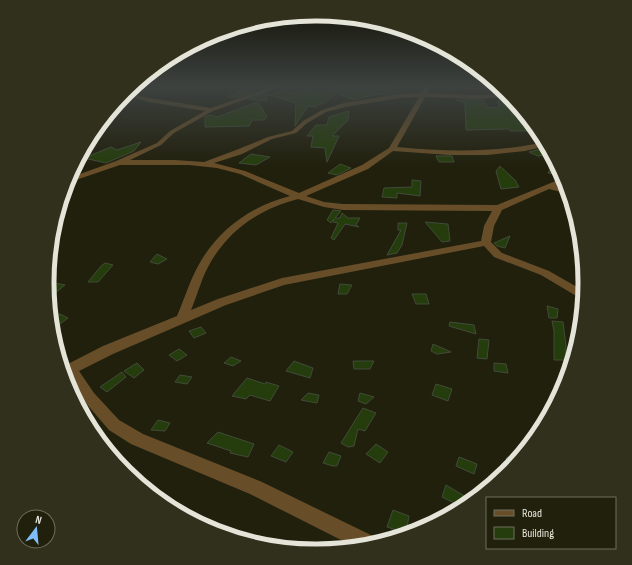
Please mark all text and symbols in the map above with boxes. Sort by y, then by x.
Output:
legend [486,497,616,549]
text: Road [522,506,542,521]
north arrow [16,509,56,549]
text: N [34,513,43,527]
text: Building [522,526,554,541]

